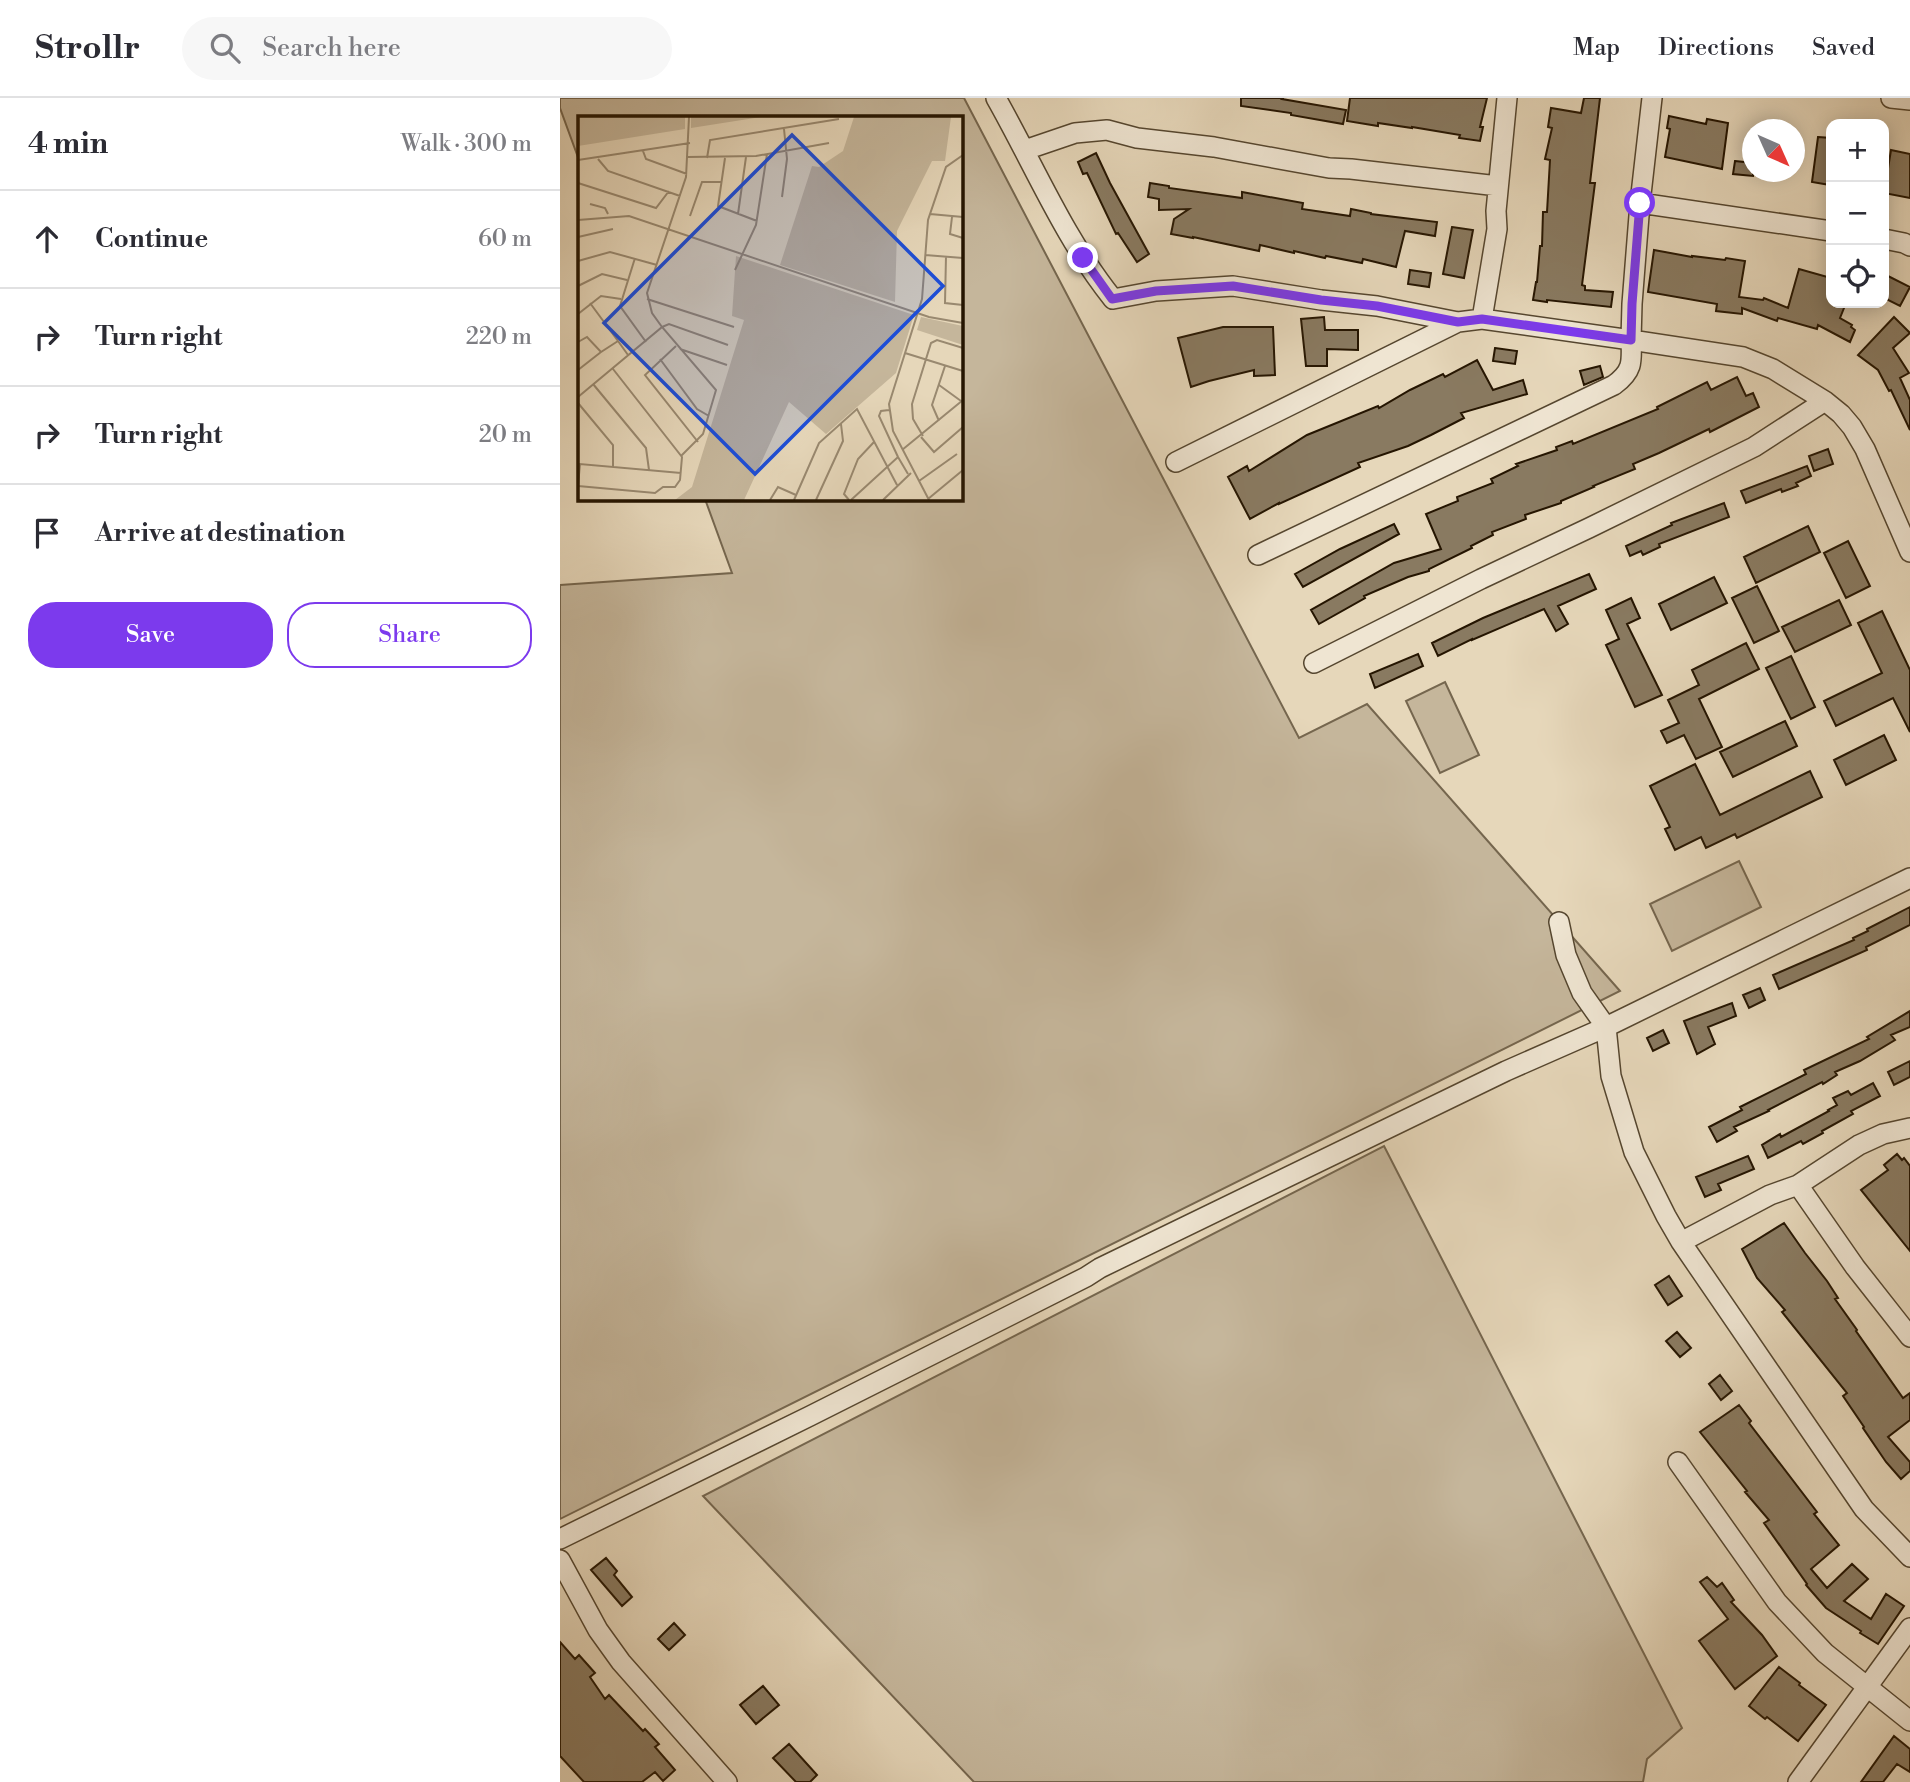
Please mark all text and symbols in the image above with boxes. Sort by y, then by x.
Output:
search box [182,17,672,80]
text: Strollr [35,28,140,69]
icon: search [206,29,244,67]
text: Search here [262,32,401,64]
text: Map [1573,33,1620,63]
text: Directions [1658,33,1774,63]
text: Saved [1812,33,1875,63]
inset map [578,116,962,500]
north arrow [1742,119,1805,182]
map controls [1826,119,1889,308]
button: + [1826,119,1889,182]
text: 4 min [28,125,108,163]
text: Walk · 300 m [401,130,532,158]
button: − [1826,182,1889,245]
route start [1624,187,1655,218]
icon: ahead [28,220,66,258]
text: Continue [95,223,208,255]
text: 60 m [478,225,532,253]
route end [1067,242,1098,273]
button: locate [1826,245,1889,308]
icon: right [28,318,66,356]
text: Turn right [95,321,223,353]
text: 220 m [466,323,532,351]
icon: right [28,416,66,454]
text: Turn right [95,419,223,451]
text: 20 m [479,421,532,449]
icon: arrive [28,514,66,552]
text: Arrive at destination [95,517,345,549]
button: Save [28,602,273,668]
button: Share [287,602,532,668]

